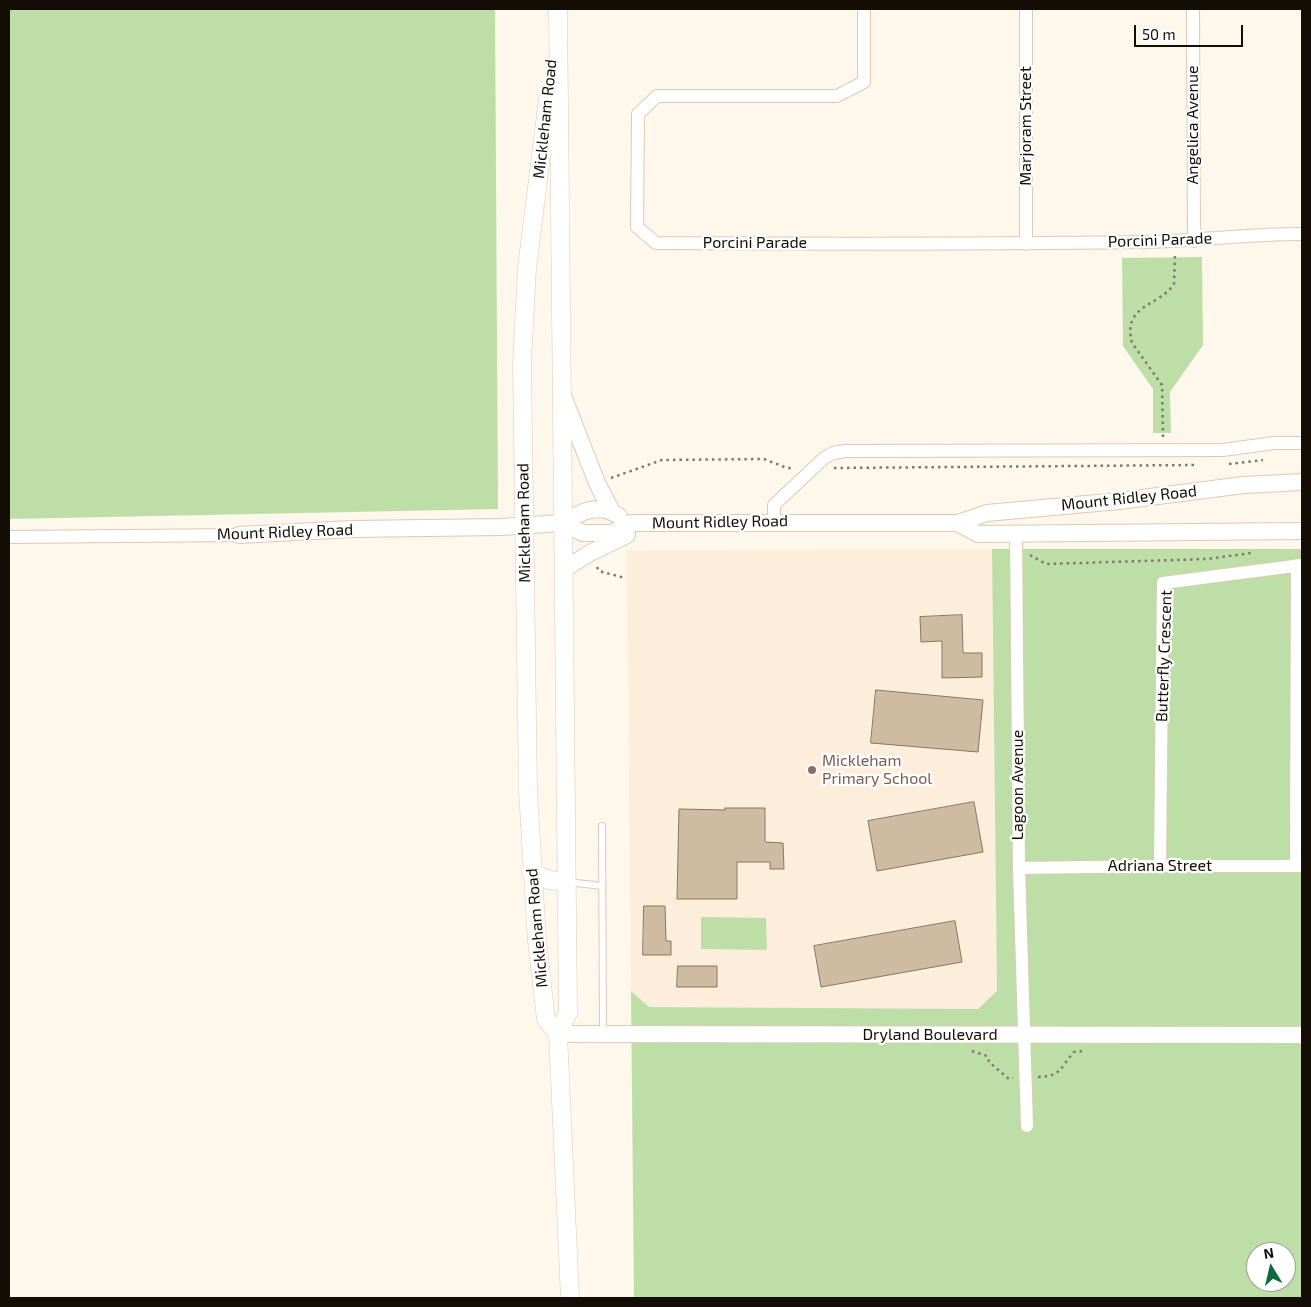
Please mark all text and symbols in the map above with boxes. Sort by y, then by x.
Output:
scale bar [1136,15,1245,47]
text: 50 m [1142,25,1176,43]
street label: Mickleham Road [529,58,561,180]
street label: Angelica Avenue [1183,65,1203,185]
street label: Marjoram Street [1016,66,1036,186]
street label: Porcini Parade [1108,229,1212,251]
street label: Porcini Parade [703,233,807,253]
street label: Mickleham Road [513,463,535,583]
street label: Mount Ridley Road [1060,481,1198,515]
street label: Mount Ridley Road [652,511,788,533]
street label: Mount Ridley Road [217,520,353,544]
street label: Butterfly Crescent [1152,590,1176,722]
street label: Lagoon Avenue [1008,730,1028,840]
place label: Mickleham Primary School [822,751,932,789]
marker: Mickleham Primary School [806,764,818,776]
street label: Adriana Street [1108,856,1212,876]
street label: Mickleham Road [522,867,552,989]
street label: Dryland Boulevard [862,1025,998,1045]
north arrow [1246,1242,1296,1292]
text: N [1262,1243,1275,1262]

